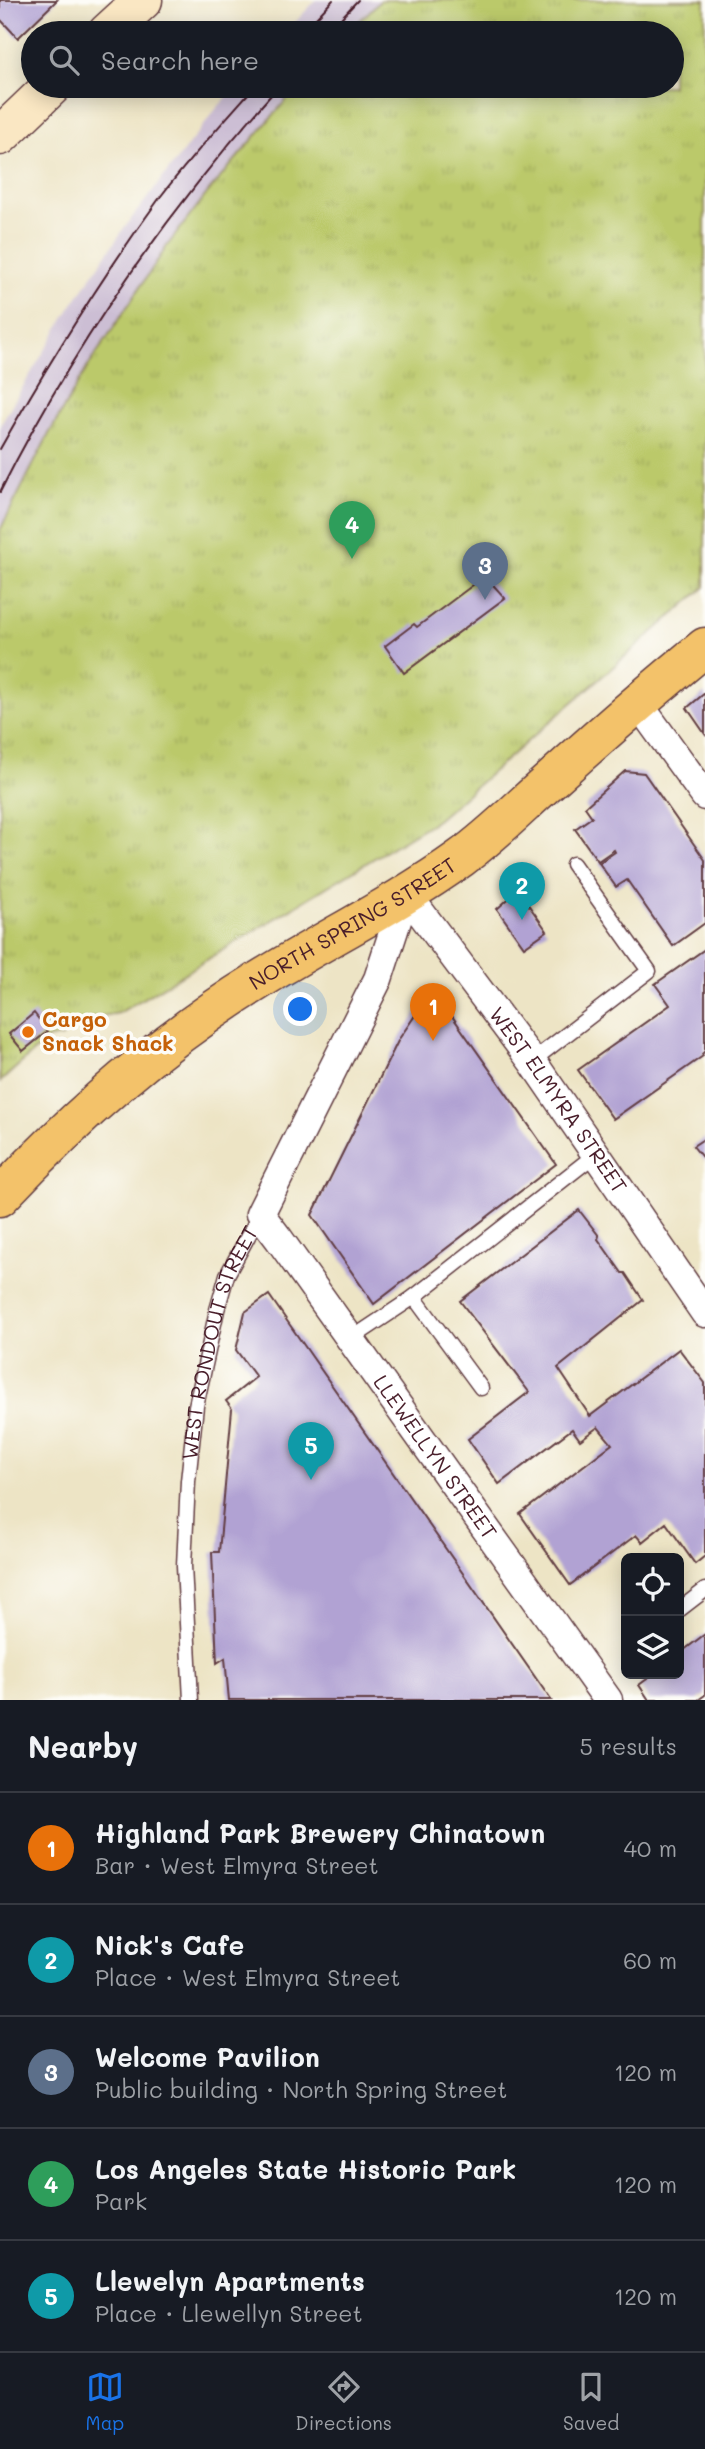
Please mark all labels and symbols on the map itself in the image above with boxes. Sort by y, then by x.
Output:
pin: 4 [329,501,375,559]
pin: 3 [462,542,508,600]
street label: NORTH SPRING STREET [243,851,461,995]
pin: 2 [499,862,545,920]
pin: 1 [410,983,456,1041]
your location [283,992,317,1026]
street label: WEST ELMYRA STREET [484,1001,634,1198]
place label: Cargo Snack Shack [42,1005,174,1056]
marker: Cargo Snack Shack [20,1024,36,1040]
street label: WEST RONDOUT STREET [175,1220,263,1461]
street label: LLEWELLYN STREET [368,1369,504,1544]
pin: 5 [288,1422,334,1480]

